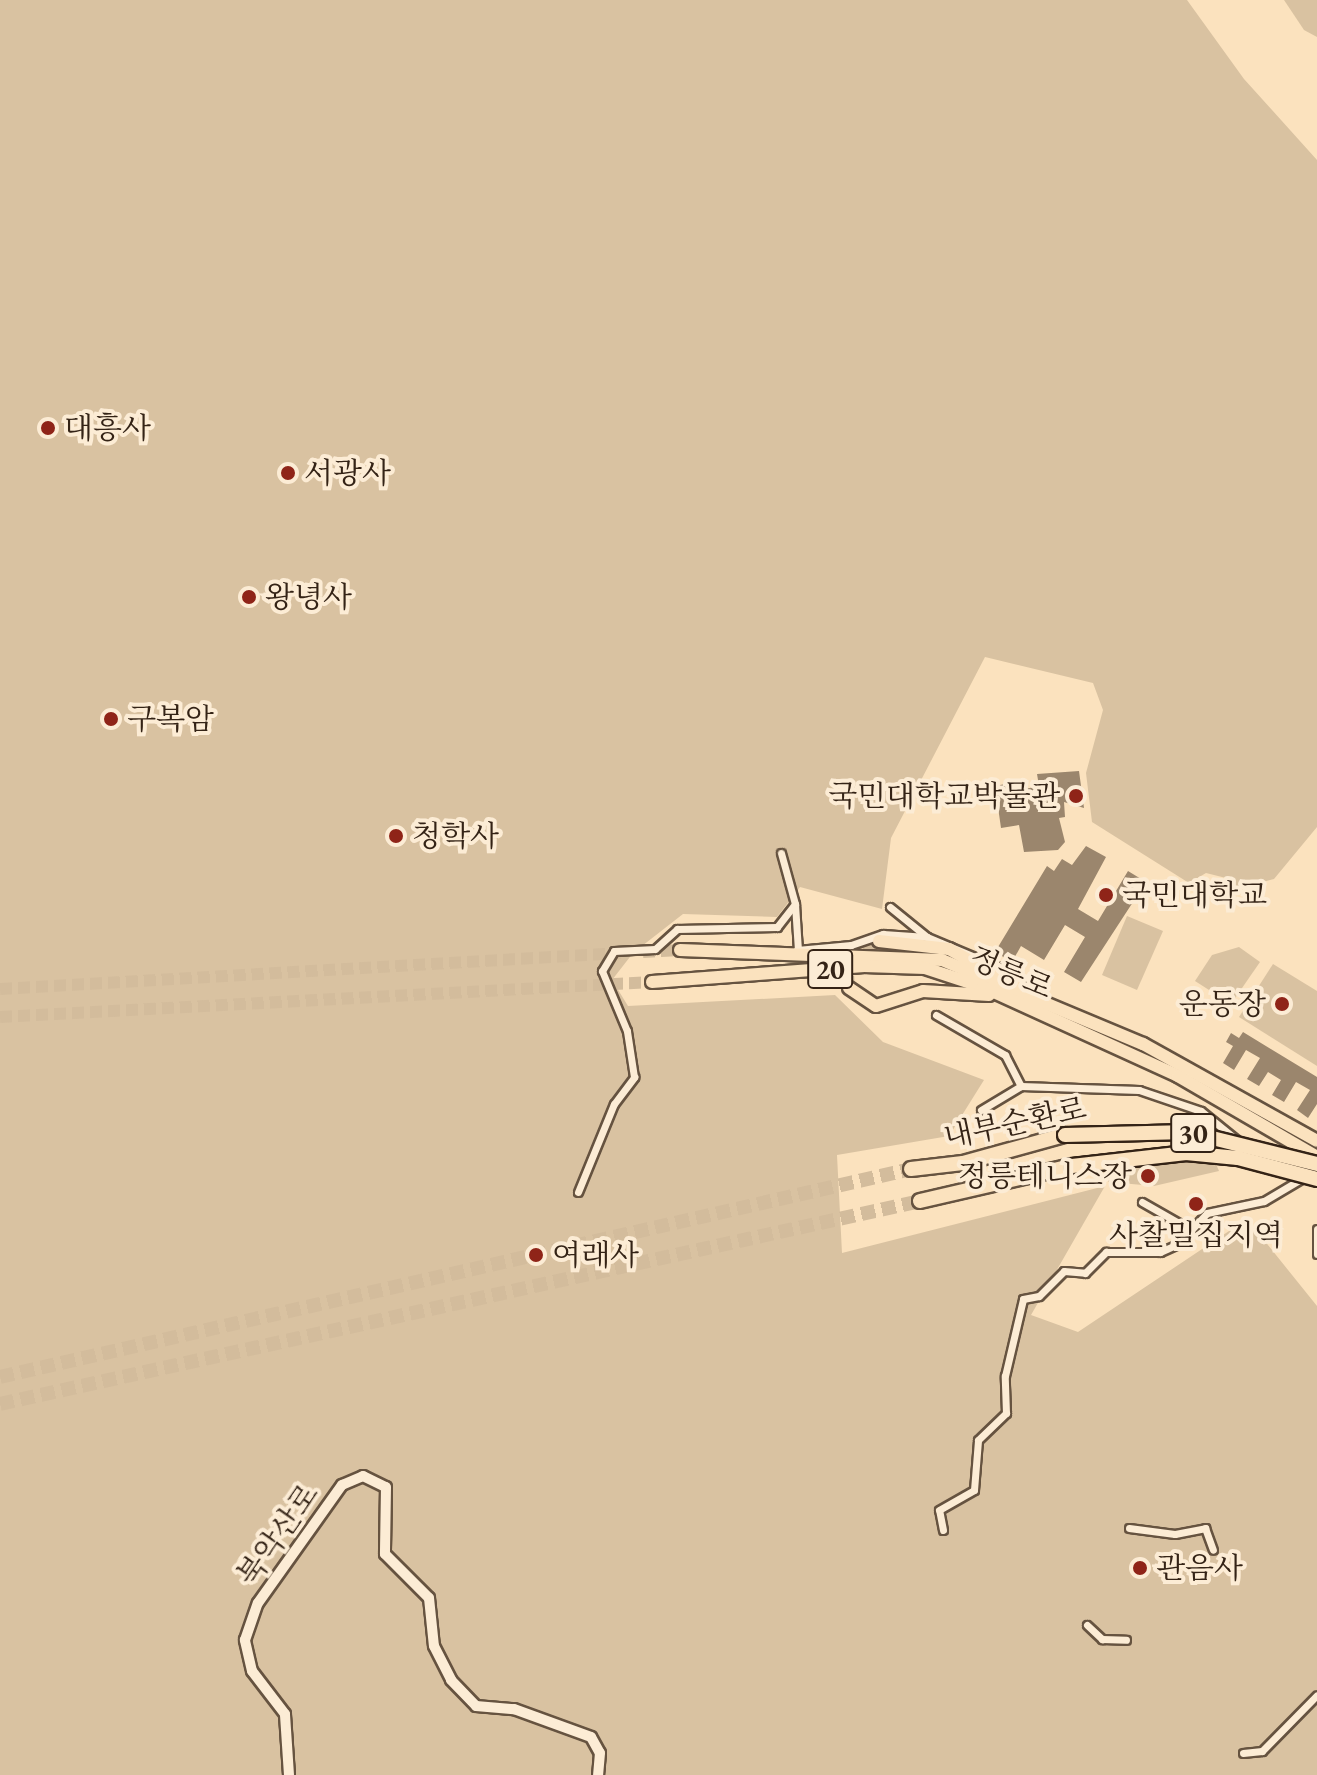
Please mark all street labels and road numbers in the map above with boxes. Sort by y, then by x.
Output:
street label: 정릉로 [964,939,1058,1007]
road number: 20 [806,945,854,993]
street label: 내부순환로 [940,1090,1090,1156]
road number: 30 [1169,1109,1217,1157]
street label: 북악산로 [230,1477,326,1593]

